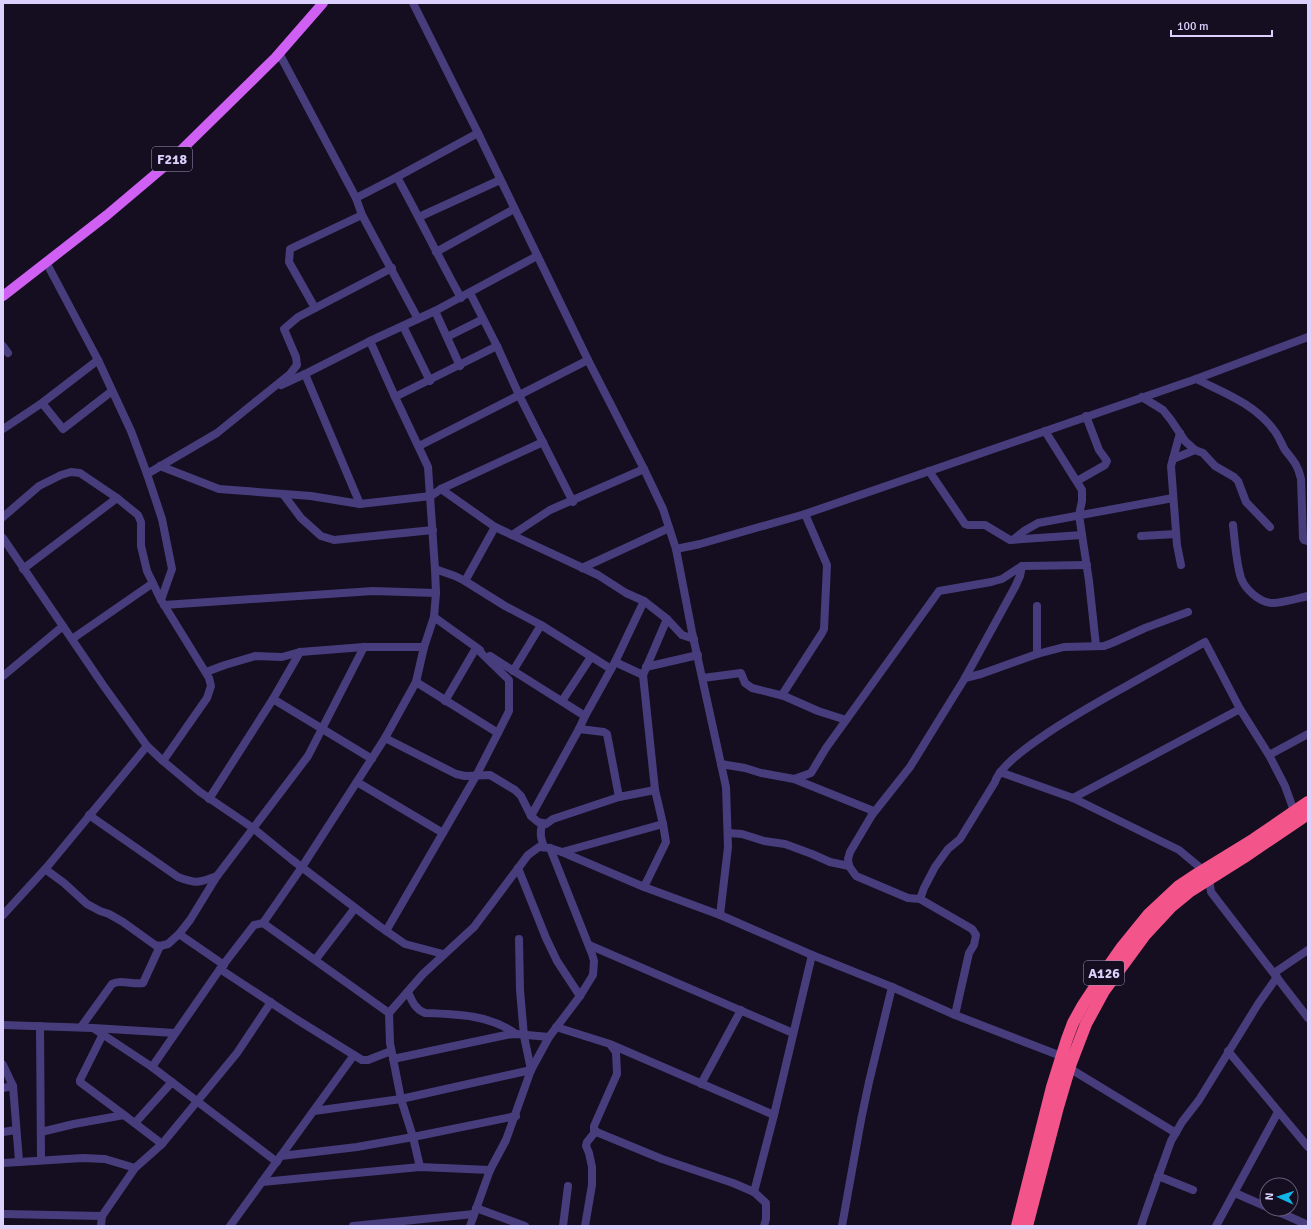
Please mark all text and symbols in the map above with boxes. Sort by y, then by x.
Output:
scale bar [1171,12,1272,38]
text: 100 m [1177,19,1209,34]
road number: F218 [152,147,192,171]
road number: A126 [1084,961,1124,985]
north arrow [1259,1177,1299,1217]
text: N [1263,1192,1276,1201]

